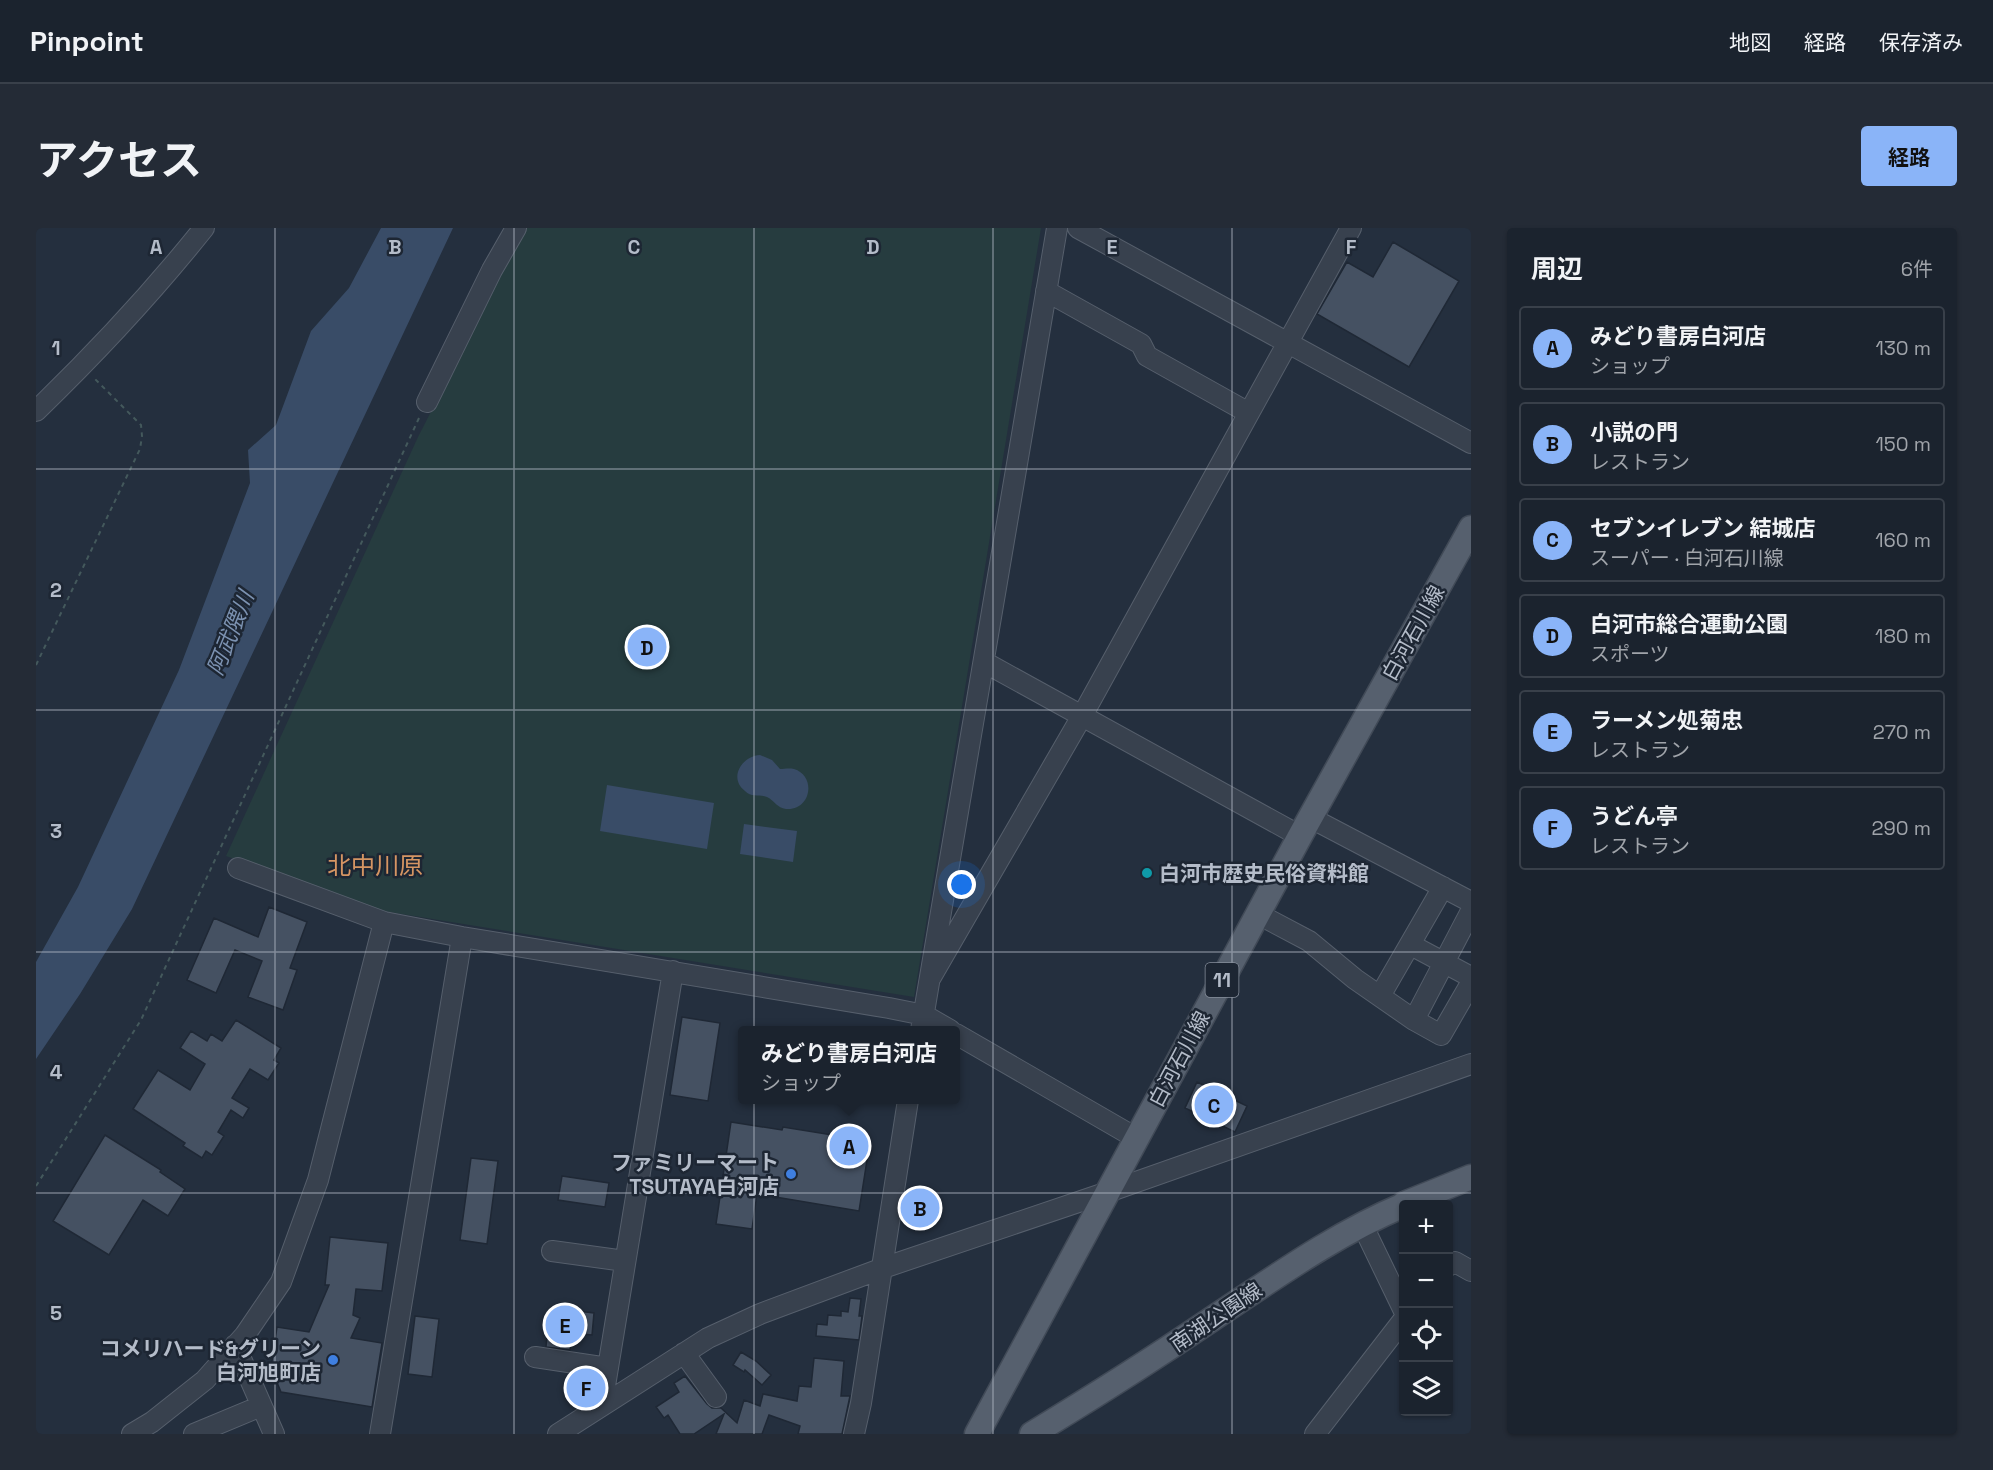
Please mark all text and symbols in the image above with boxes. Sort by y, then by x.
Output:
text: Pinpoint [30,23,144,59]
text: 地図 [1729,29,1771,56]
text: 経路 [1804,29,1846,56]
text: 保存済み [1879,29,1963,56]
button: 経路 [1861,126,1957,186]
text: アクセス [36,134,202,187]
text: A [150,234,163,260]
text: B [388,234,402,260]
text: C [628,234,641,260]
text: D [866,234,880,260]
text: E [1106,234,1118,260]
text: F [1346,234,1357,260]
text: 周辺 [1531,252,1583,286]
text: 6件 [1901,256,1933,282]
text: みどり書房白河店 [1590,322,1766,350]
text: 1 [51,335,61,361]
text: A [1546,335,1559,361]
text: 130 m [1875,335,1931,361]
text: ショップ [1590,353,1670,379]
text: 小説の門 [1590,418,1678,446]
text: B [1546,431,1559,457]
text: 150 m [1876,431,1931,457]
text: レストラン [1590,449,1690,475]
text: セブンイレブン 結城店 [1590,514,1816,542]
text: C [1546,527,1559,553]
text: 160 m [1875,527,1931,553]
text: スーパー · 白河石川線 [1590,545,1784,571]
text: 2 [50,577,62,603]
street label: 白河石川線 [1376,581,1450,685]
water label: 阿武隈川 [201,585,260,679]
text: 白河市総合運動公園 [1590,610,1788,638]
text: D [1546,623,1559,649]
text: 180 m [1875,623,1931,649]
pin: D [628,624,666,670]
text: スポーツ [1590,641,1670,667]
text: ラーメン処菊忠 [1590,706,1743,734]
text: E [1547,719,1558,745]
text: 270 m [1873,719,1931,745]
text: レストラン [1590,737,1690,763]
text: うどん亭 [1590,802,1678,830]
text: F [1547,815,1558,841]
text: 290 m [1872,815,1931,841]
text: 3 [50,818,62,844]
text: レストラン [1590,833,1690,859]
district label: 北中川原 [327,850,423,881]
place label: 白河市歴史民俗資料館 [1159,860,1369,887]
marker: 白河市歴史民俗資料館 [1140,866,1154,880]
your location [947,870,976,899]
road number: 11 [1206,963,1238,997]
street label: 白河石川線 [1142,1006,1216,1112]
popup [738,1026,960,1104]
text: みどり書房白河店 [761,1039,937,1067]
text: 4 [50,1059,63,1085]
text: ショップ [761,1070,841,1096]
pin: C [1194,1082,1234,1128]
pin: A [830,1124,868,1168]
place label: ファミリーマート TSUTAYA白河店 [611,1149,779,1200]
marker: ファミリーマート TSUTAYA白河店 [784,1167,798,1181]
pin: B [900,1186,940,1230]
map controls [1399,1200,1453,1416]
button: + [1399,1200,1453,1254]
button: − [1399,1254,1453,1308]
street label: 南湖公園線 [1165,1276,1267,1358]
text: 5 [50,1300,62,1326]
pin: E [546,1302,584,1348]
button: locate [1399,1308,1453,1362]
place label: コメリハード&グリーン 白河旭町店 [100,1335,321,1386]
marker: コメリハード&グリーン 白河旭町店 [326,1353,340,1367]
button: layers [1399,1362,1453,1416]
pin: F [566,1366,606,1410]

